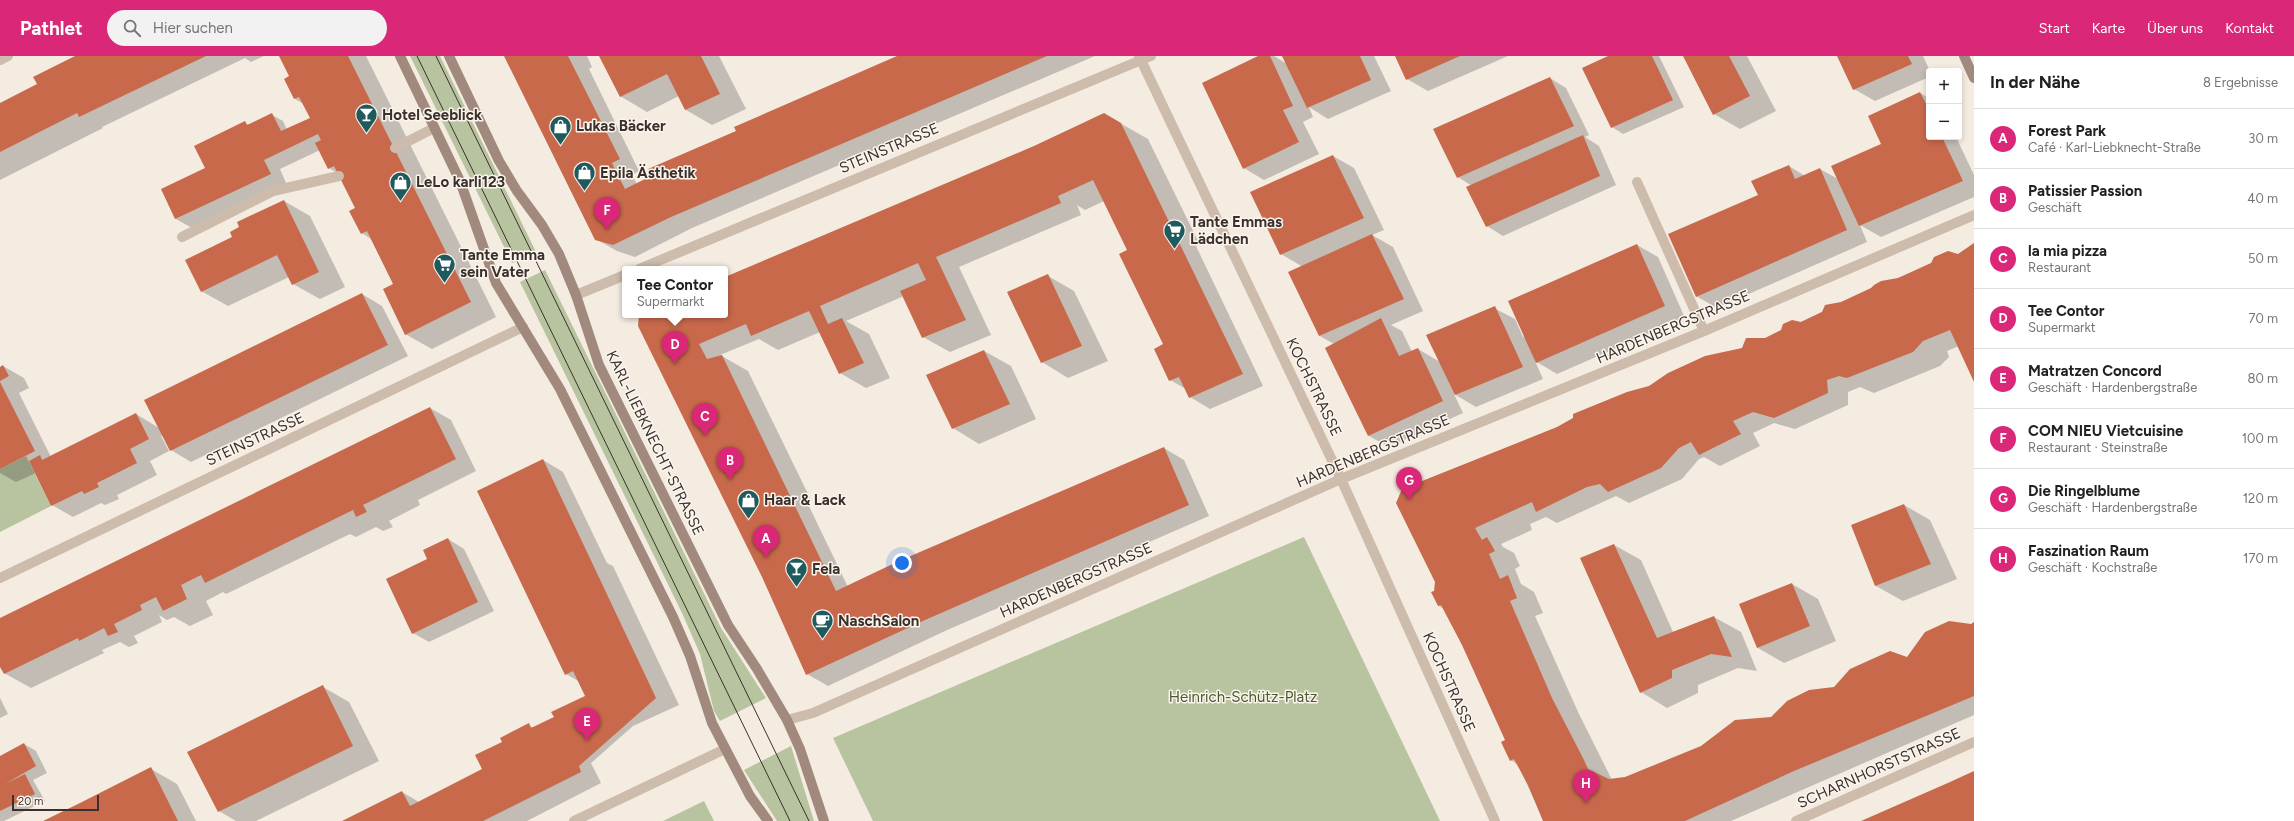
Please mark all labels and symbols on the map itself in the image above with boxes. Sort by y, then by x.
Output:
bar icon: Hotel Seeblick [354,102,380,135]
place label: Hotel Seeblick [382,106,482,124]
shop icon: Lukas Bäcker [548,113,574,146]
place label: Lukas Bäcker [576,117,666,135]
street label: STEINSTRASSE [837,119,941,177]
shop icon: Epila Ästhetik [571,160,597,193]
place label: Epila Ästhetik [600,163,696,182]
shop icon: LeLo karli123 [388,169,414,202]
place label: LeLo karli123 [416,173,505,191]
pin: F [594,197,620,230]
place label: Tante Emmas Lädchen [1190,213,1282,248]
supermarket icon: Tante Emmas Lädchen [1161,218,1187,251]
place label: Tante Emma sein Vater [460,246,545,281]
supermarket icon: Tante Emma sein Vater [431,251,457,284]
street label: HARDENBERGSTRASSE [1594,287,1752,367]
pin: D [662,331,688,364]
street label: KOCHSTRASSE [1282,335,1346,439]
street label: KARL-LIEBKNECHT-STRASSE [602,348,708,538]
pin: C [692,403,718,436]
street label: STEINSTRASSE [203,408,307,470]
street label: HARDENBERGSTRASSE [1294,411,1452,491]
pin: B [717,447,743,480]
pin: G [1396,467,1422,500]
shop icon: Haar & Lack [736,487,762,520]
place label: Haar & Lack [764,491,846,509]
pin: A [753,525,779,558]
street label: HARDENBERGSTRASSE [997,538,1155,622]
your location [892,553,912,573]
bar icon: Fela [783,556,809,589]
place label: Fela [812,560,840,578]
cafe icon: NaschSalon [809,608,835,641]
place label: NaschSalon [838,612,919,630]
street label: KOCHSTRASSE [1419,629,1479,735]
park label: Heinrich-Schütz-Platz [1169,688,1317,706]
pin: E [574,708,600,741]
street label: SCHARNHORSTSTRASSE [1795,724,1963,812]
pin: H [1573,770,1599,803]
scale bar [12,793,99,812]

